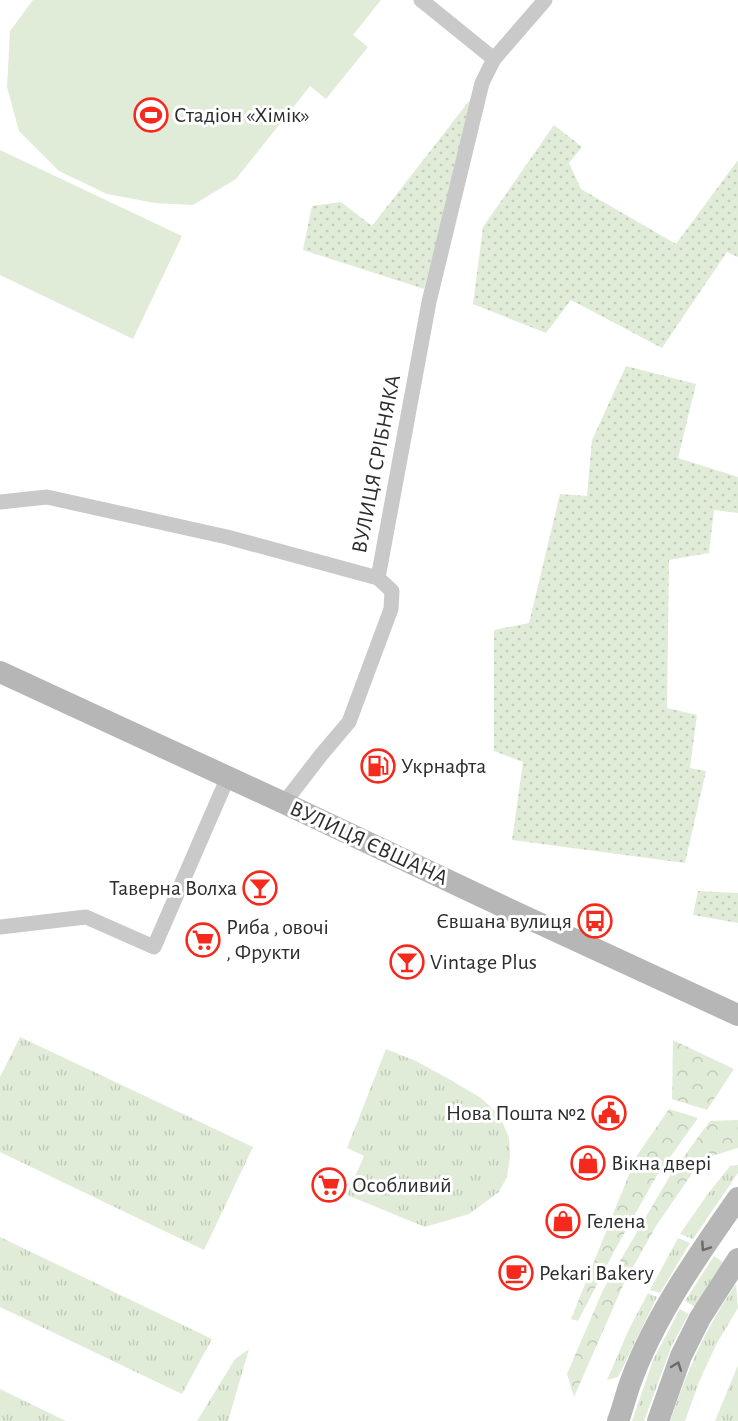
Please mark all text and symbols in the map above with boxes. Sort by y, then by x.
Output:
sports icon: Стадіон «Хімік» [133,97,169,133]
place label: Стадіон «Хімік» [174,104,310,126]
street label: ВУЛИЦЯ СРІБНЯКА [348,373,404,555]
fuel station icon: Укрнафта [360,748,396,784]
place label: Укрнафта [401,755,486,777]
street label: ВУЛИЦЯ ЄВШАНА [287,797,451,889]
bar icon: Таверна Волха [242,870,278,906]
place label: Таверна Волха [109,877,237,899]
bus stop icon: Євшана вулиця [577,903,613,939]
place label: Євшана вулиця [436,910,572,932]
place label: Риба , овочі , Фрукти [226,916,329,963]
supermarket icon: Риба , овочі , Фрукти [185,922,221,958]
bar icon: Vintage Plus [389,944,425,980]
place label: Vintage Plus [430,951,537,973]
public building icon: Нова Пошта №2 [591,1095,627,1131]
place label: Нова Пошта №2 [446,1102,586,1124]
shop icon: Вікна двері [570,1145,606,1181]
place label: Вікна двері [611,1152,711,1174]
supermarket icon: Особливий [311,1167,347,1203]
place label: Особливий [352,1174,452,1196]
shop icon: Гелена [545,1203,581,1239]
place label: Гелена [586,1210,646,1232]
one-way arrow [701,1240,712,1251]
cafe icon: Pekari Bakery [498,1255,534,1291]
place label: Pekari Bakery [539,1262,654,1284]
one-way arrow [670,1361,683,1372]

